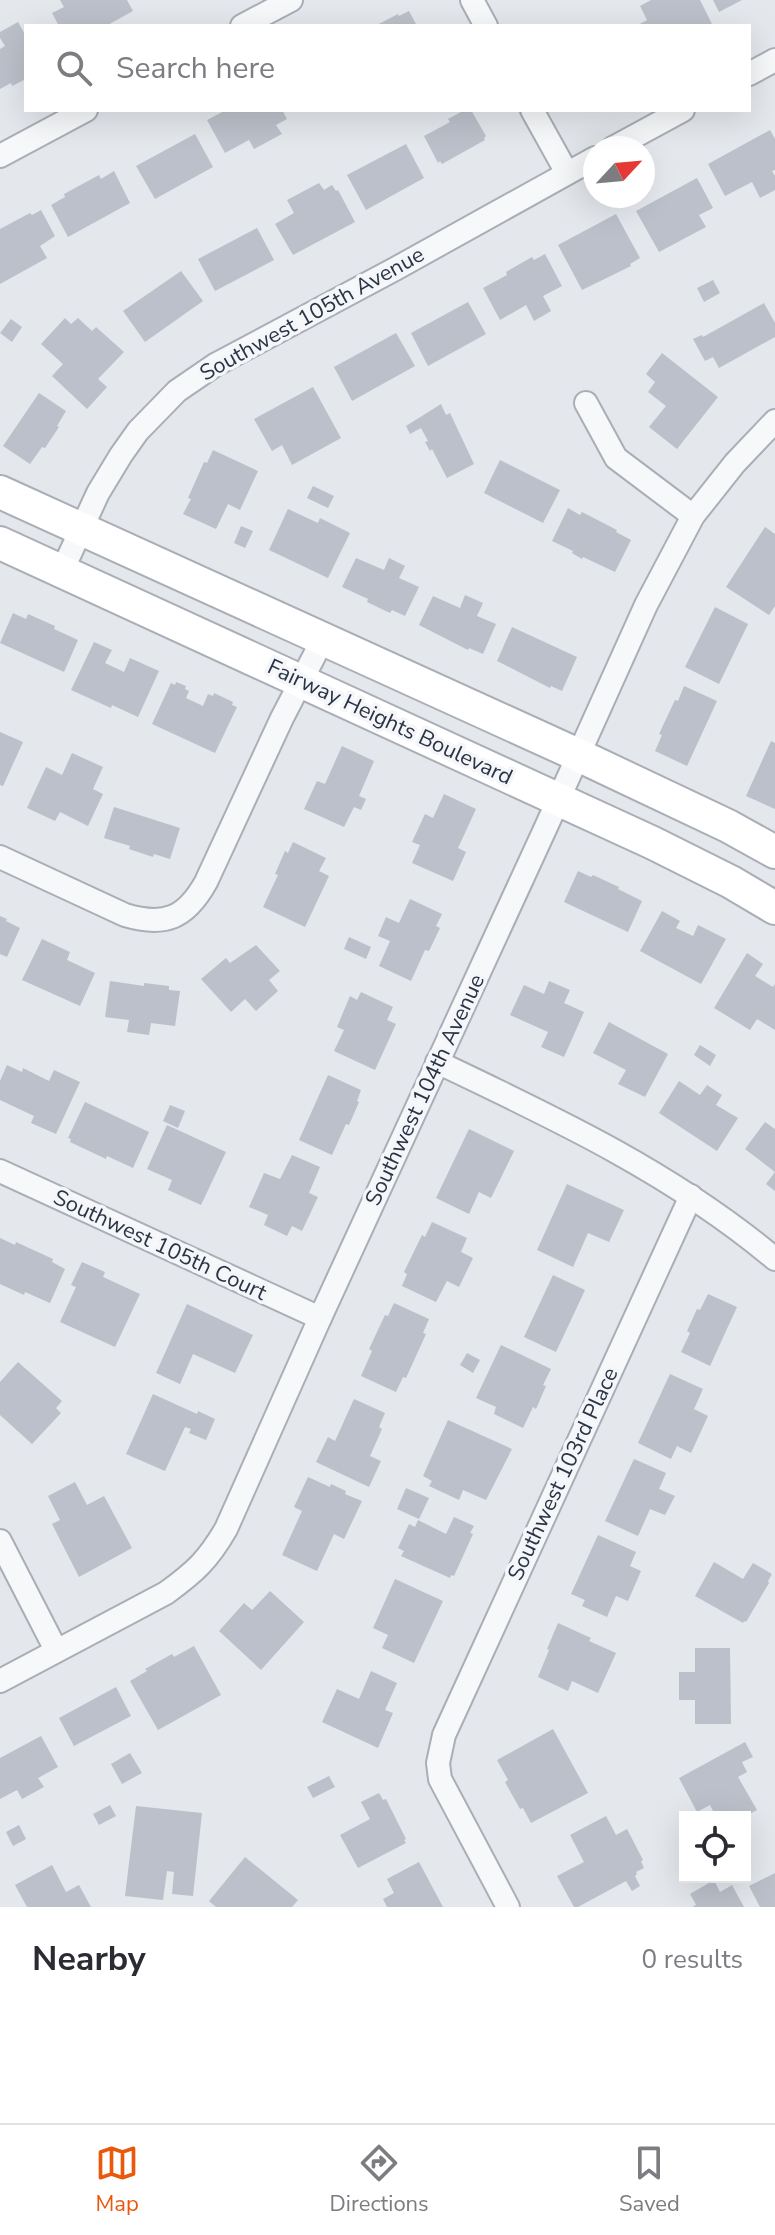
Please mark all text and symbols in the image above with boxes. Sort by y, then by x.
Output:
search box [24,24,751,112]
icon: search [52,46,96,90]
text: Search here [116,48,275,89]
north arrow [583,136,655,208]
street label: Southwest 105th Avenue [194,240,430,388]
street label: Fairway Heights Boulevard [263,652,517,792]
street label: Southwest 104th Avenue [358,969,492,1211]
street label: Southwest 105th Court [48,1182,272,1308]
street label: Southwest 103rd Place [500,1363,626,1585]
map controls [679,1811,751,1883]
button: locate [679,1811,751,1883]
text: Nearby [32,1936,146,1982]
text: 0 results [642,1942,743,1977]
tab: Map [95,2141,139,2219]
tab: Directions [330,2141,429,2219]
tab: Saved [619,2141,680,2219]

